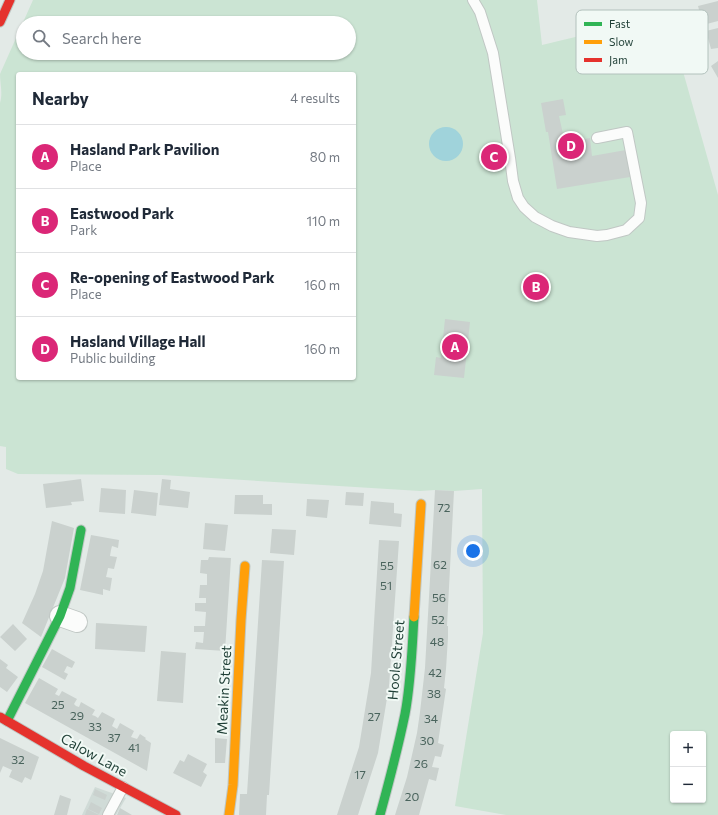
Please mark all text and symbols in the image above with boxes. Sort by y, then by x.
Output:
legend [576,10,708,74]
search box [16,16,356,60]
text: Fast [609,17,631,30]
icon: search [30,27,52,49]
text: Search here [62,29,141,47]
text: Slow [609,35,634,48]
text: Jam [609,53,628,67]
text: Nearby [32,88,89,109]
text: 4 results [290,90,340,106]
pin: D [558,131,584,161]
text: Hasland Park Pavilion [70,140,219,158]
pin: C [481,142,507,172]
text: A [40,149,50,165]
text: 80 m [310,149,340,165]
text: Place [70,158,102,174]
text: Eastwood Park [70,204,174,222]
text: B [41,213,49,229]
text: 110 m [307,213,340,229]
text: Park [70,222,97,238]
text: Re-opening of Eastwood Park [70,268,275,286]
pin: B [523,272,549,302]
text: C [41,277,49,293]
text: 160 m [304,277,340,293]
text: Place [70,286,102,302]
text: Hasland Village Hall [70,332,206,350]
pin: A [442,332,468,362]
text: D [40,341,50,357]
text: 160 m [304,341,340,357]
text: Public building [70,350,156,366]
house number: 72 [438,500,451,514]
your location [463,541,483,561]
house number: 62 [433,557,447,571]
house number: 55 [380,558,394,572]
house number: 51 [380,578,392,592]
house number: 56 [432,590,446,604]
house number: 52 [431,612,445,626]
street label: Hoole Street [384,619,407,701]
house number: 48 [430,634,444,648]
street label: Meakin Street [213,645,234,735]
house number: 42 [428,665,442,679]
house number: 38 [427,686,441,700]
house number: 25 [51,697,65,711]
house number: 29 [70,708,84,722]
house number: 27 [368,709,380,723]
house number: 34 [424,711,438,725]
house number: 33 [88,719,102,733]
street label: Calow Lane [58,729,130,780]
house number: 37 [107,730,121,744]
map controls [670,731,706,803]
button: + [670,731,706,767]
house number: 30 [420,733,435,747]
house number: 41 [128,740,140,754]
house number: 32 [11,752,25,766]
house number: 26 [414,756,428,770]
house number: 17 [354,767,366,781]
button: − [670,767,706,803]
house number: 20 [405,789,419,803]

